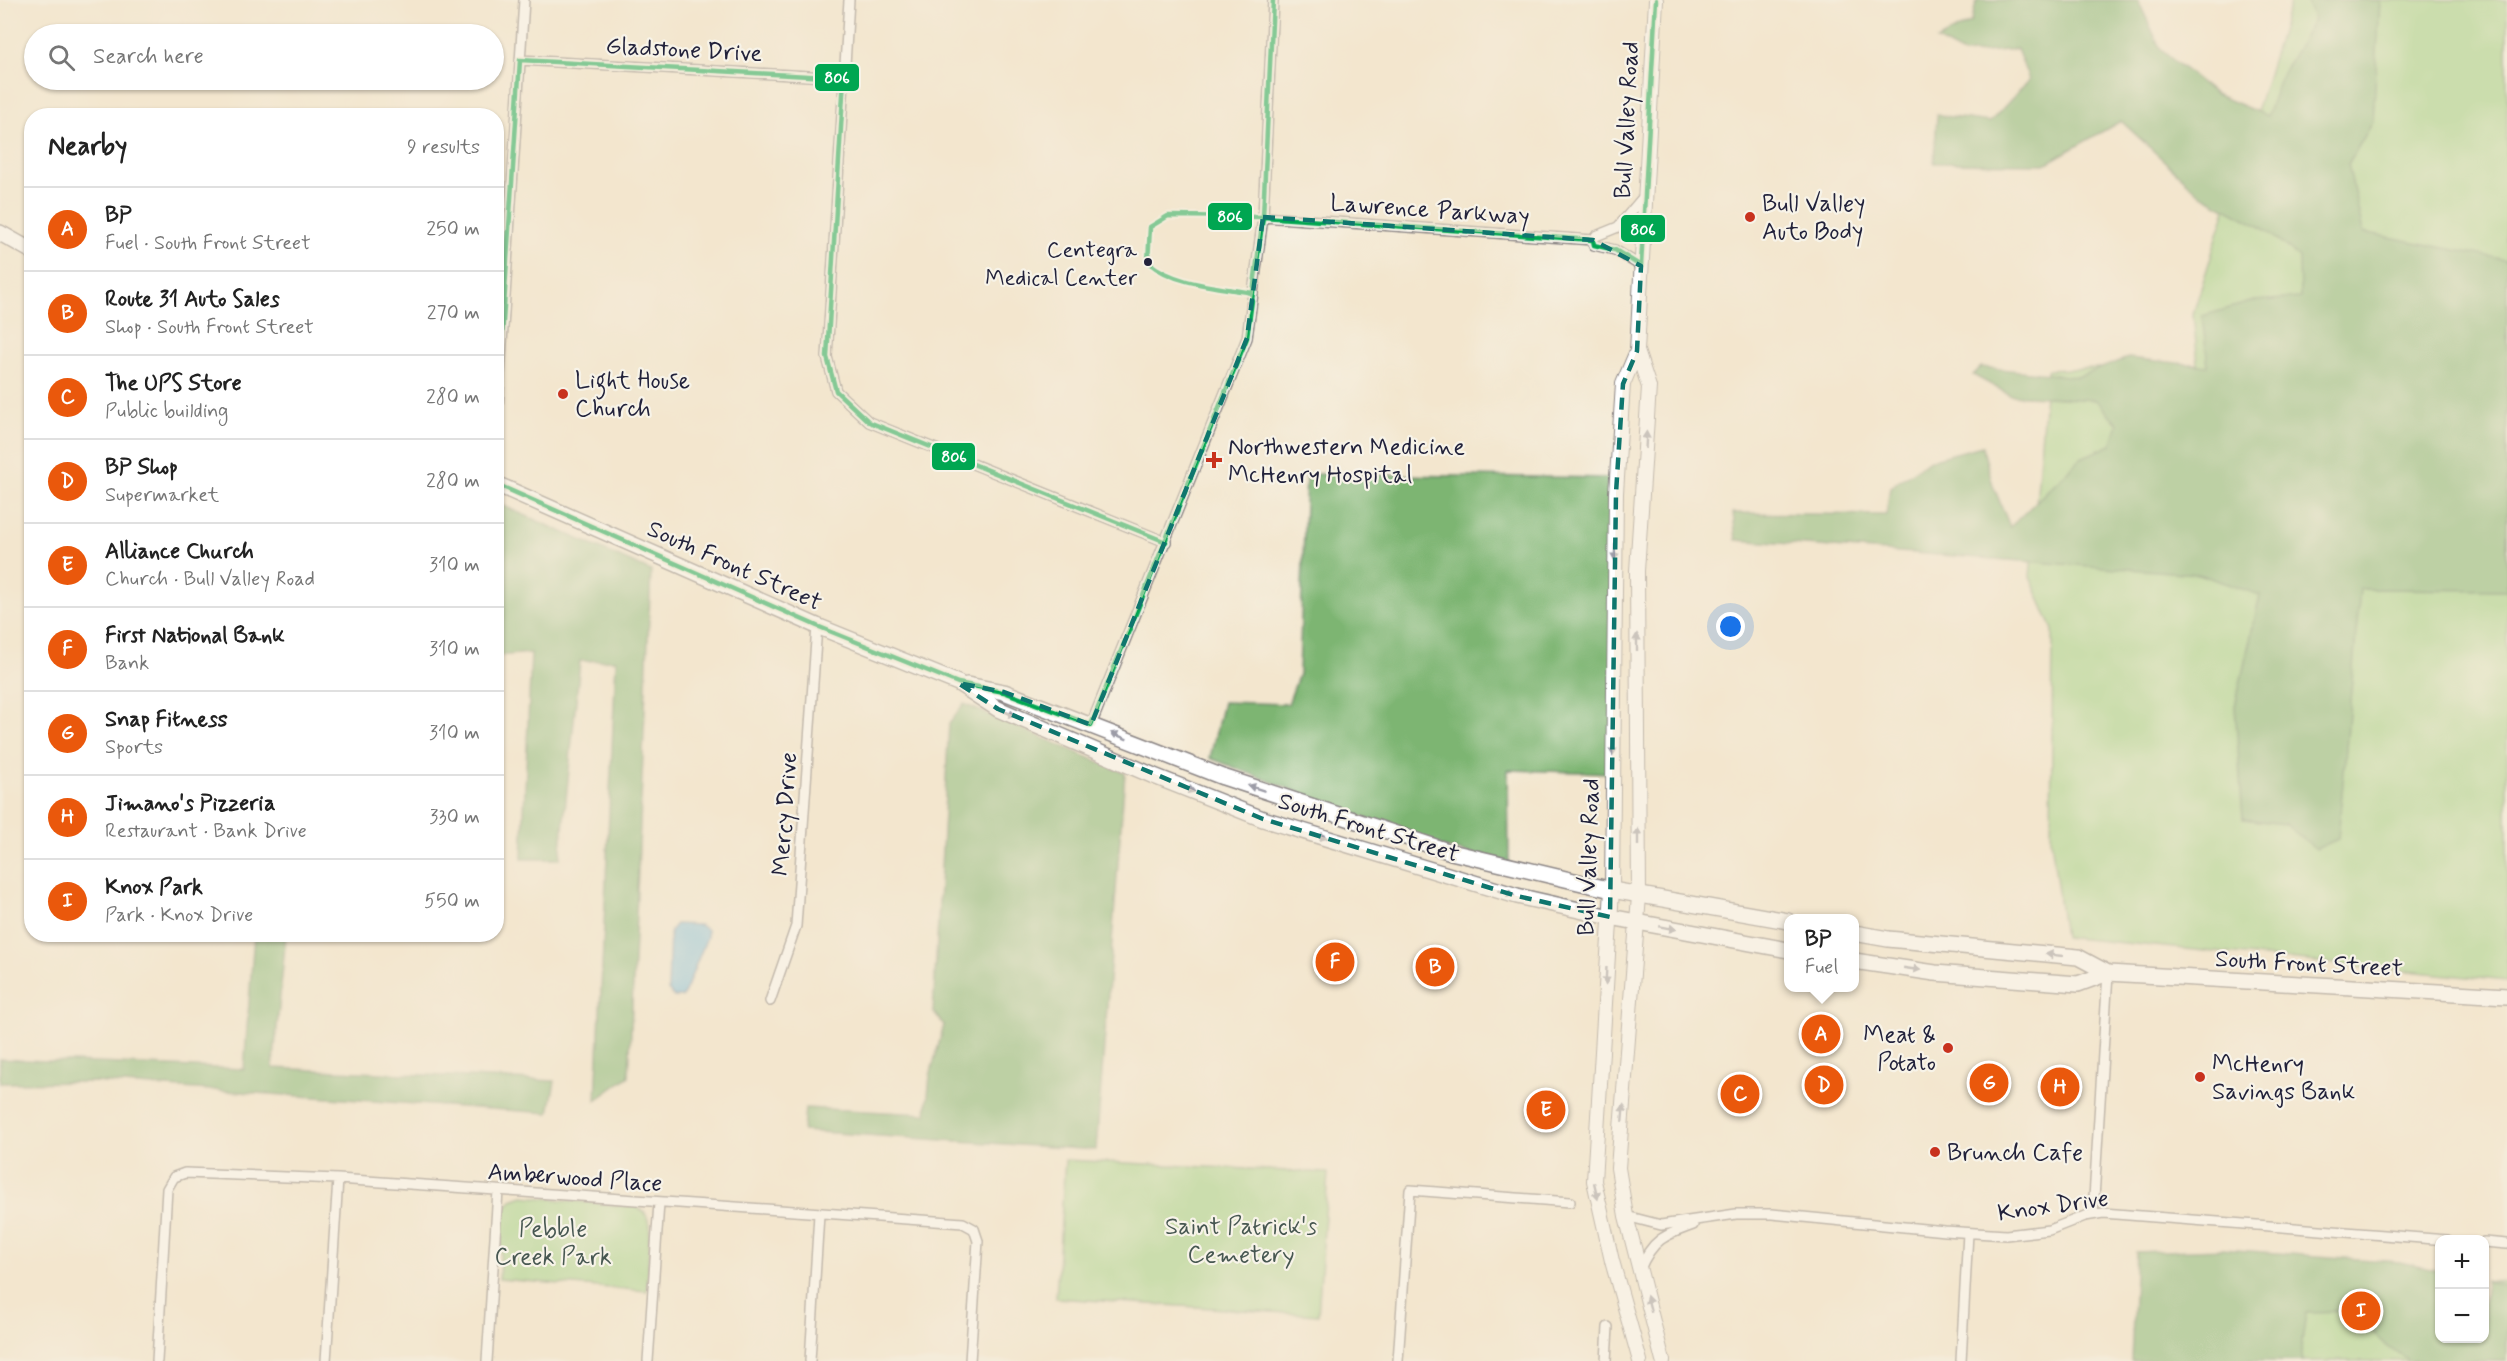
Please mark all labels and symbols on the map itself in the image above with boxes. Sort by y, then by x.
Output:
street label: Gladstone Drive [605,31,763,70]
street label: Bull Valley Road [1608,41,1647,200]
line badge: 806 [814,63,860,92]
text: 806 [824,68,850,89]
street label: Lawrence Parkway [1329,188,1531,233]
place label: Bull Valley Auto Body [1762,189,1865,248]
line badge: 806 [1207,202,1253,231]
text: 806 [1217,207,1243,228]
marker: Bull Valley Auto Body [1743,210,1757,224]
line badge: 806 [1620,214,1666,243]
text: 806 [1630,220,1656,241]
place label: Centegra Medical Center [985,237,1138,293]
marker: Centegra Medical Center [1142,256,1154,268]
place label: Light House Church [575,366,690,425]
marker: Light House Church [556,387,570,401]
one-way arrow [1641,431,1650,450]
place label: Northwestern Medicine McHenry Hospital [1228,432,1465,491]
line badge: 806 [931,442,976,471]
text: 806 [941,447,967,468]
marker: Northwestern Medicine McHenry Hospital [1205,451,1223,469]
street label: South Front Street [642,514,827,619]
one-way arrow [1610,542,1620,561]
your location [1716,612,1745,641]
one-way arrow [1632,633,1642,652]
one-way arrow [999,709,1017,718]
one-way arrow [1110,731,1128,740]
one-way arrow [1608,737,1618,756]
street label: Mercy Drive [766,751,805,877]
street label: Bull Valley Road [1571,778,1608,936]
one-way arrow [1247,782,1265,792]
one-way arrow [1179,785,1197,795]
street label: South Front Street [1274,786,1463,871]
one-way arrow [1633,828,1643,847]
one-way arrow [1310,832,1328,841]
one-way arrow [1497,888,1515,898]
one-way arrow [1659,924,1678,933]
pin: F [1316,940,1354,984]
pin: B [1416,944,1454,990]
street label: South Front Street [2214,944,2404,985]
one-way arrow [2044,950,2063,960]
one-way arrow [1903,965,1922,974]
one-way arrow [1602,966,1611,985]
pin: A [1802,1012,1840,1056]
place label: Meat & Potato [1863,1020,1936,1079]
marker: Meat & Potato [1941,1041,1955,1055]
place label: McHenry Savings Bank [2212,1049,2355,1108]
pin: G [1970,1060,2008,1106]
pin: D [1804,1062,1844,1108]
pin: H [2040,1064,2080,1110]
marker: McHenry Savings Bank [2193,1070,2207,1084]
pin: C [1720,1072,1760,1116]
pin: E [1526,1088,1566,1132]
one-way arrow [1618,1103,1628,1122]
place label: Brunch Cafe [1947,1138,2083,1169]
marker: Brunch Cafe [1928,1145,1942,1159]
street label: Amberwood Place [487,1157,663,1200]
one-way arrow [1592,1182,1602,1200]
street label: Knox Drive [1996,1183,2111,1230]
park label: Saint Patrick's Cemetery [1165,1212,1317,1271]
park label: Pebble Creek Park [494,1214,612,1273]
pin: I [2342,1288,2380,1334]
one-way arrow [1643,1295,1653,1313]

